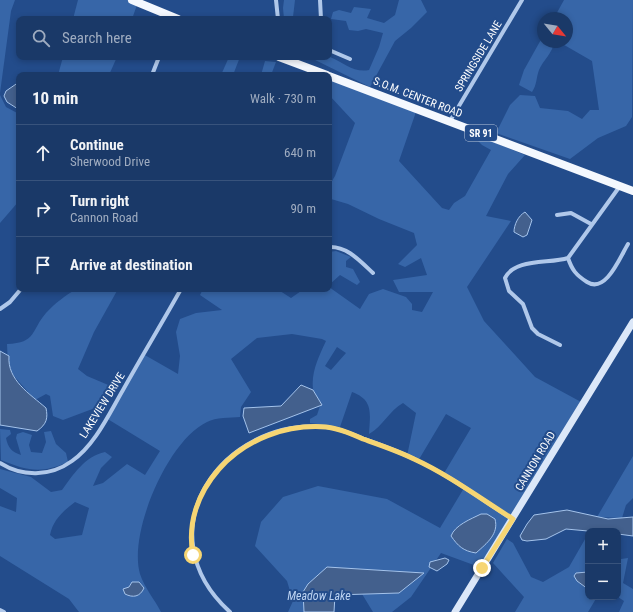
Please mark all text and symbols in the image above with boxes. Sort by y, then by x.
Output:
north arrow [537,12,573,48]
search box [16,16,332,60]
street label: SPRINGSIDE LANE [452,18,505,94]
icon: search [30,27,52,49]
text: Search here [62,29,132,47]
street label: S.O.M. CENTER ROAD [372,75,464,120]
text: 10 min [32,88,78,108]
text: Walk · 730 m [250,91,316,106]
road number: SR 91 [465,125,497,141]
text: Continue [70,136,124,154]
icon: ahead [32,142,54,164]
text: 640 m [284,145,316,160]
text: Sherwood Drive [70,154,150,169]
text: Turn right [70,192,129,210]
icon: right [32,198,54,220]
text: 90 m [290,201,316,216]
text: Cannon Road [70,210,138,225]
icon: arrive [32,254,54,276]
text: Arrive at destination [70,256,193,274]
street label: LAKEVIEW DRIVE [77,370,128,440]
street label: CANNON ROAD [513,429,558,493]
map controls [585,528,621,600]
button: + [585,528,621,564]
route start [184,546,202,564]
route end [473,559,491,577]
button: − [585,564,621,600]
water label: Meadow Lake [287,589,351,603]

